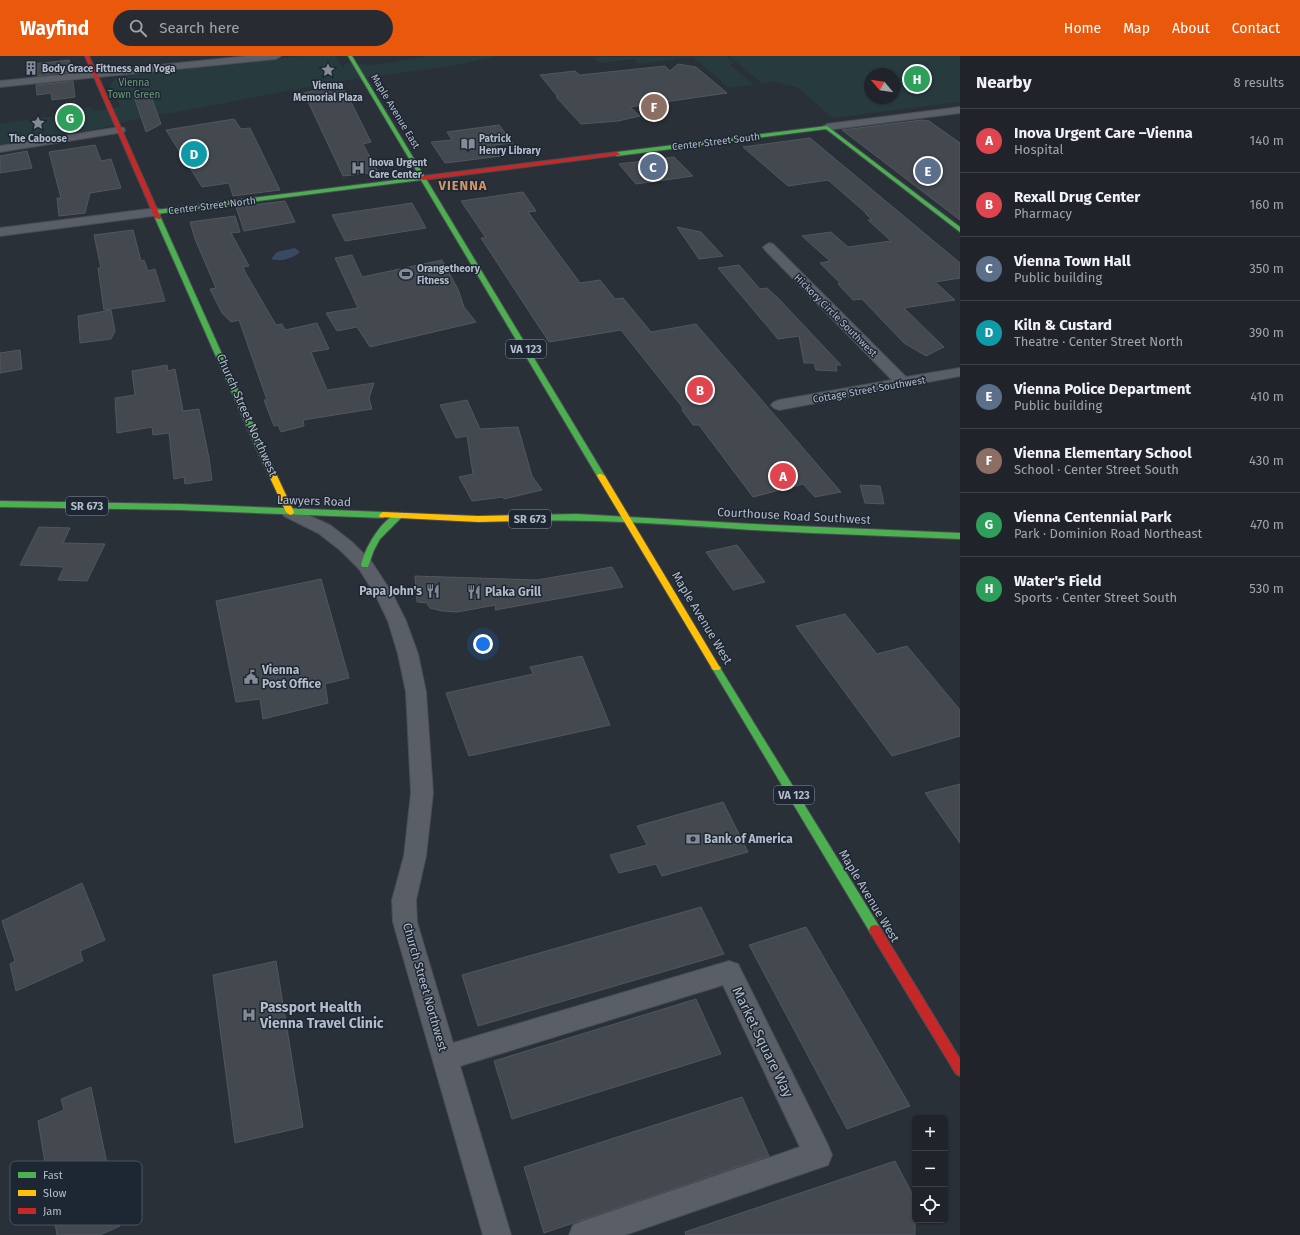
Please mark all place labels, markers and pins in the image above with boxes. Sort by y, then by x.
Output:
building icon: Body Grace Fittness and Yoga [23,60,39,76]
place icon: Vienna Memorial Plaza [320,62,336,78]
place label: Body Grace Fittness and Yoga [42,63,176,75]
pin: H [904,64,930,94]
place label: Vienna Memorial Plaza [293,80,363,104]
pin: F [641,92,667,122]
pin: G [57,103,83,133]
place icon: The Caboose [30,115,46,131]
place label: The Caboose [9,133,68,145]
place label: Patrick Henry Library [479,133,542,157]
library icon: Patrick Henry Library [460,136,476,152]
pin: D [181,139,207,169]
pin: C [640,152,666,182]
pin: E [915,156,941,186]
place label: Inova Urgent Care Center [369,157,427,181]
hospital icon: Inova Urgent Care Center [350,160,366,176]
place label: Orangetheory Fitness [417,263,481,287]
sports icon: Orangetheory Fitness [398,266,414,282]
pin: B [687,375,713,405]
pin: A [770,461,796,491]
restaurant icon: Papa John's [425,583,441,599]
place label: Papa John's [359,584,422,598]
restaurant icon: Plaka Grill [466,584,482,600]
place label: Plaka Grill [485,585,542,599]
place label: Vienna Post Office [261,663,321,691]
public building icon: Vienna Post Office [243,669,259,685]
bank icon: Bank of America [685,831,701,847]
place label: Bank of America [704,832,793,846]
place label: Passport Health Vienna Travel Clinic [259,999,384,1032]
hospital icon: Passport Health Vienna Travel Clinic [241,1007,257,1023]

